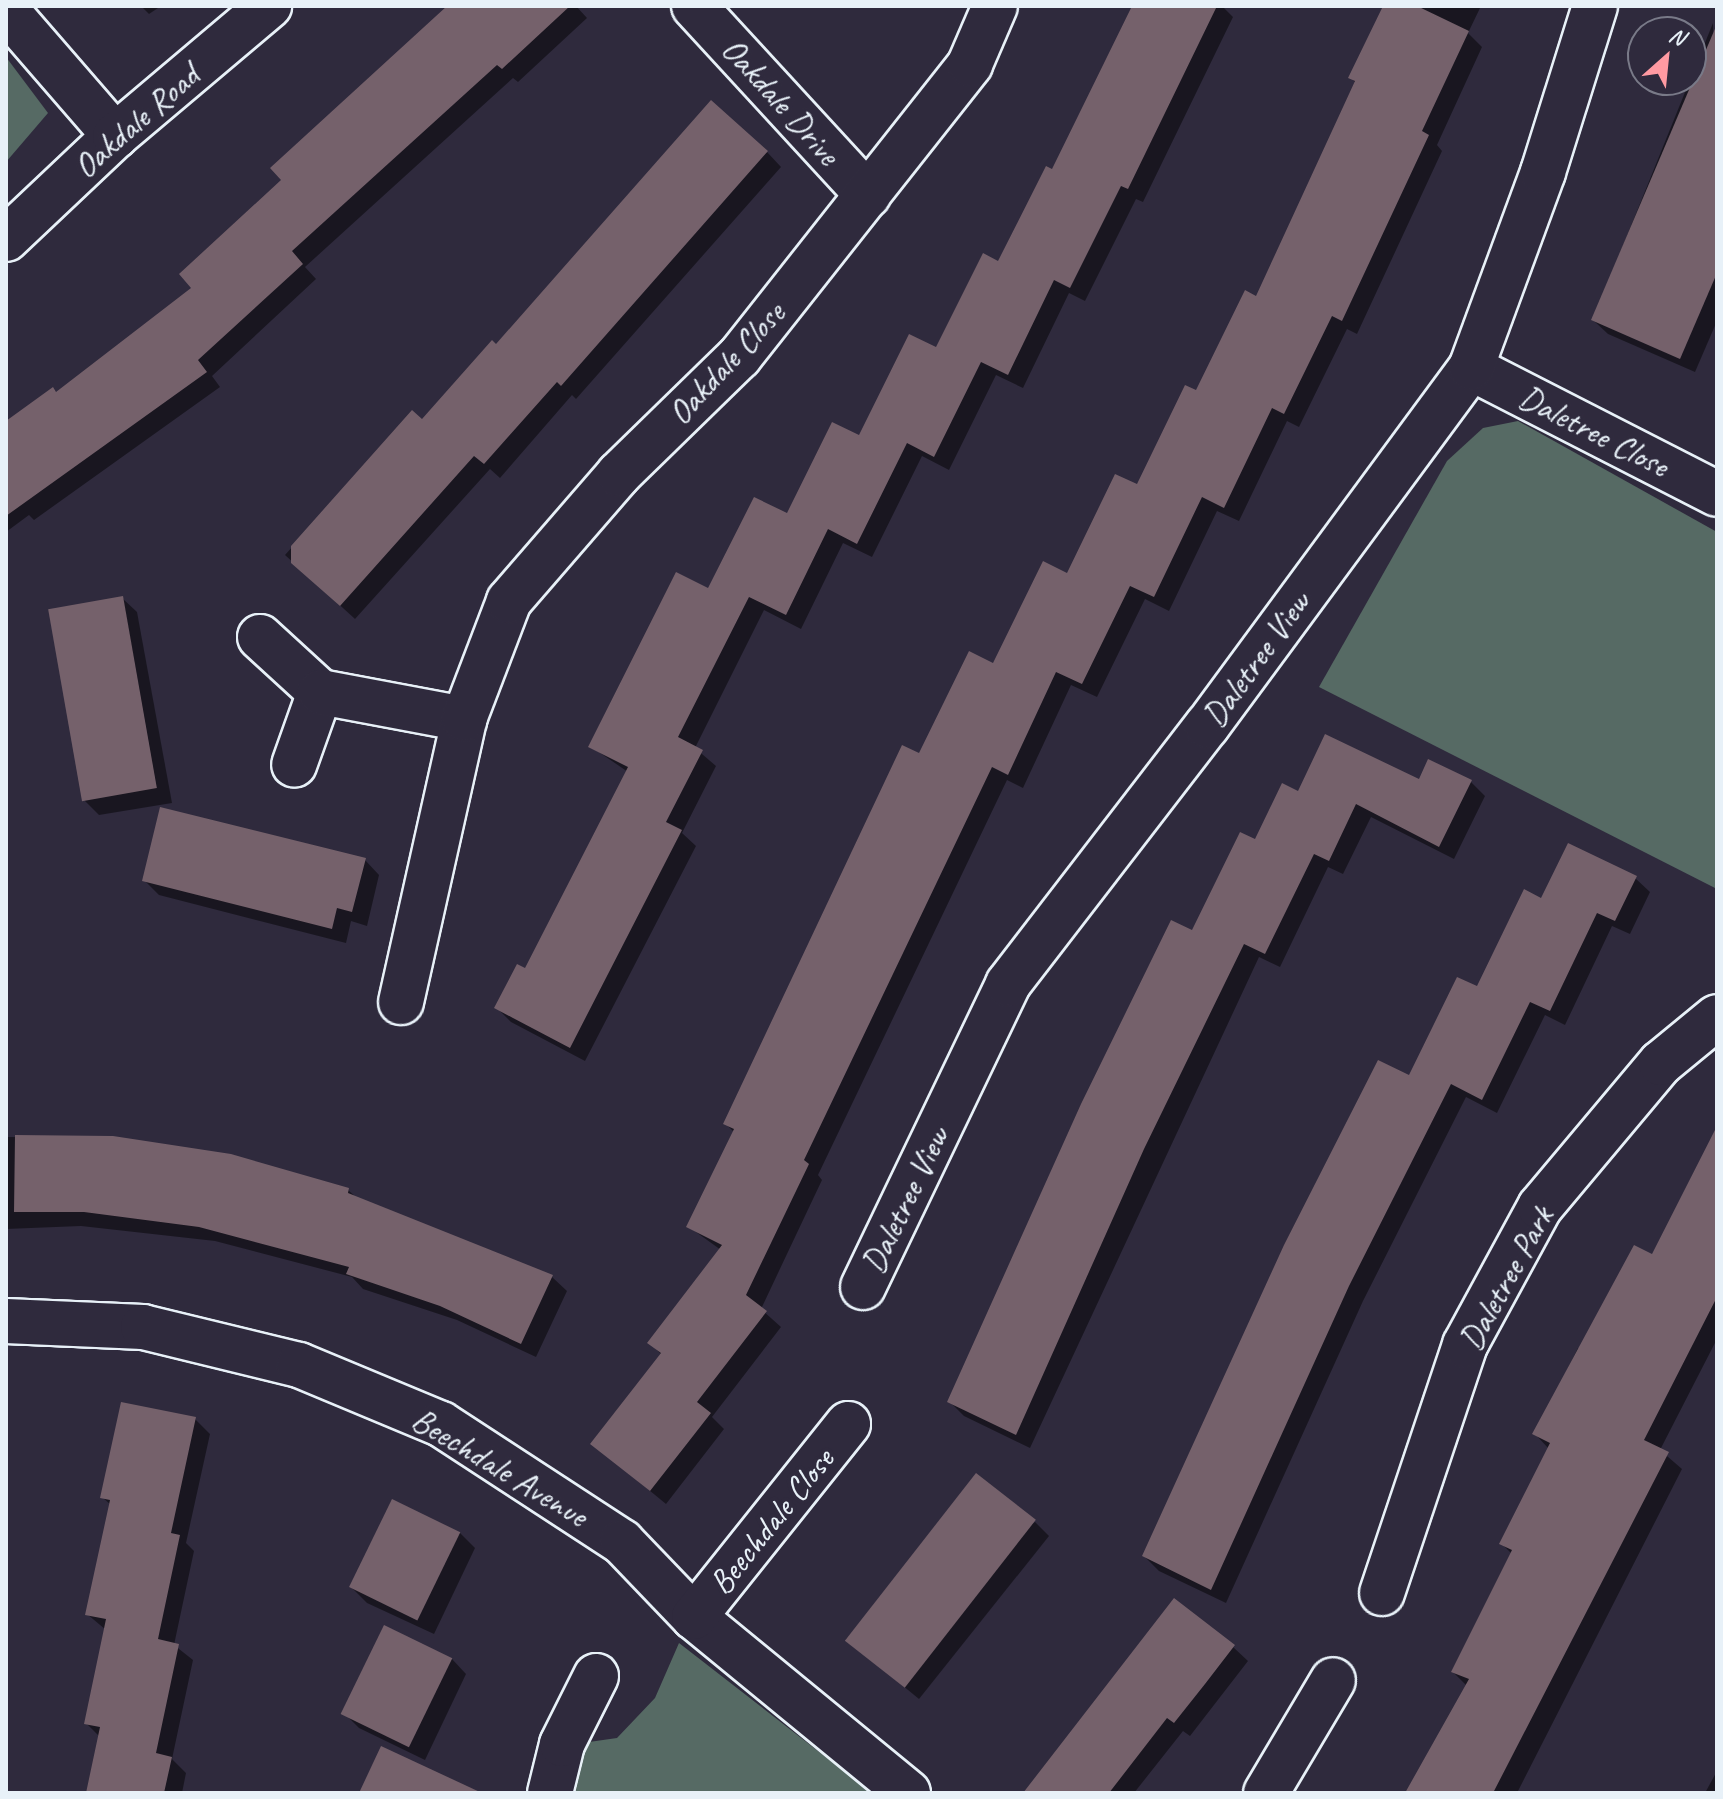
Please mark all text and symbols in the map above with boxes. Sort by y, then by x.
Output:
north arrow [1627,16,1707,96]
text: N [1665,21,1689,52]
street label: Oakdale Drive [713,29,849,173]
street label: Oakdale Road [65,55,207,187]
street label: Oakdale Close [659,293,793,433]
street label: Daletree Close [1513,376,1675,486]
street label: Daletree View [1193,584,1319,734]
street label: Daletree View [852,1121,958,1279]
street label: Daletree Park [1450,1199,1562,1357]
street label: Beechdale Avenue [405,1399,595,1535]
street label: Beechdale Close [700,1440,842,1602]

